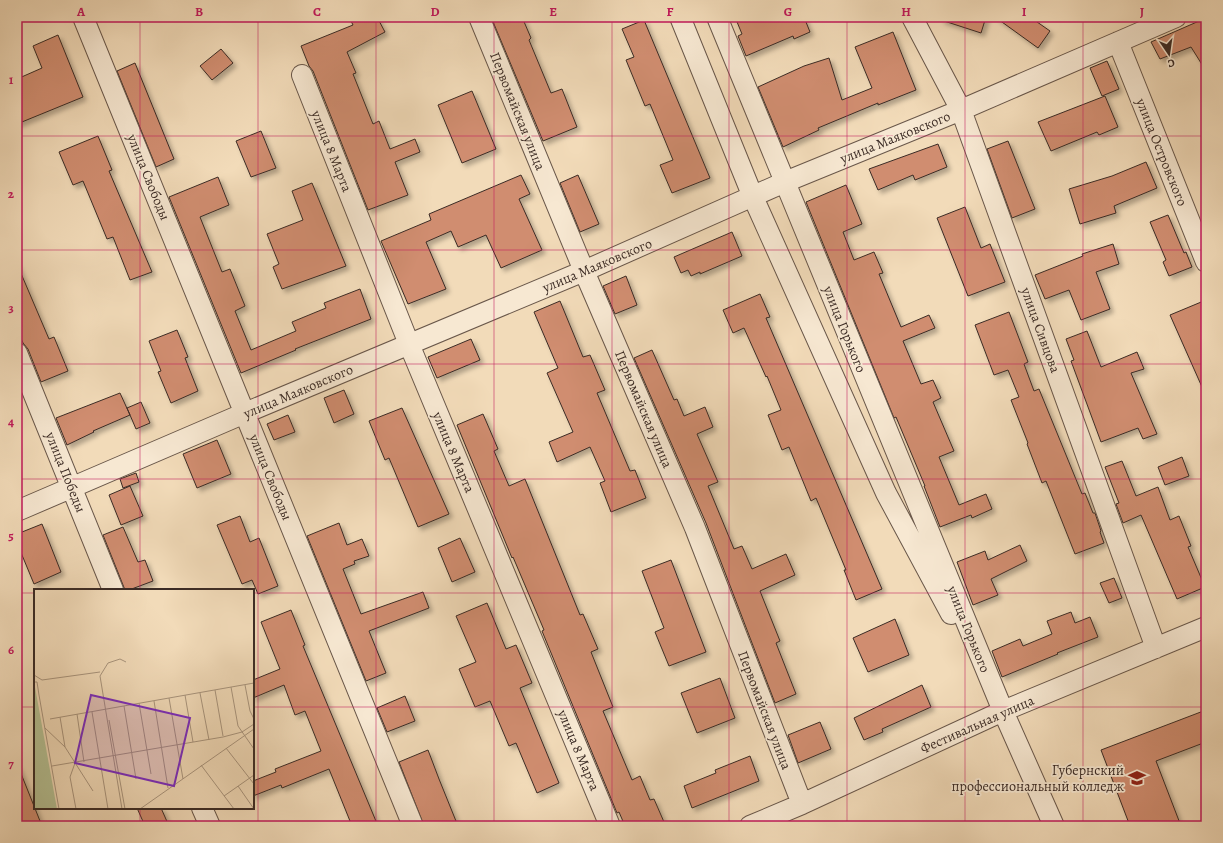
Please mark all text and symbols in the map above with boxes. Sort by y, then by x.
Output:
text: A [76,3,86,20]
text: B [195,3,203,20]
text: C [313,3,321,20]
text: D [430,3,440,20]
text: E [549,3,557,20]
text: F [667,3,674,20]
text: G [784,3,792,20]
text: H [901,3,911,20]
text: I [1022,3,1027,20]
text: J [1140,3,1144,20]
north arrow [1149,34,1189,74]
street label: Первомайская улица [485,49,550,174]
text: С [1166,55,1176,71]
text: 1 [9,71,14,88]
street label: улица Островского [1131,95,1192,209]
street label: улица 8 Марта [306,107,357,195]
street label: улица Маяковского [836,107,953,169]
street label: улица Свободы [122,130,174,223]
text: 2 [8,185,15,202]
street label: улица Маяковского [539,234,655,297]
street label: улица Горького [818,282,871,375]
street label: улица Сивцова [1016,284,1065,376]
text: 3 [8,299,14,316]
street label: Первомайская улица [610,348,677,471]
street label: улица Маяковского [240,360,356,423]
street label: улица 8 Марта [428,408,479,496]
text: 4 [8,413,14,430]
street label: улица Победы [40,428,90,515]
street label: улица Свободы [244,430,296,523]
text: 5 [8,527,14,544]
street label: улица Горького [942,582,995,675]
inset map [34,589,254,809]
text: 6 [8,641,14,658]
street label: Первомайская улица [733,648,796,773]
street label: Фестивальная улица [917,691,1038,758]
street label: улица 8 Марта [553,706,604,794]
text: 7 [8,755,14,772]
place label: Губернский профессиональный колледж [952,761,1124,796]
school or university icon: Губернский профессиональный колледж [1127,768,1147,788]

